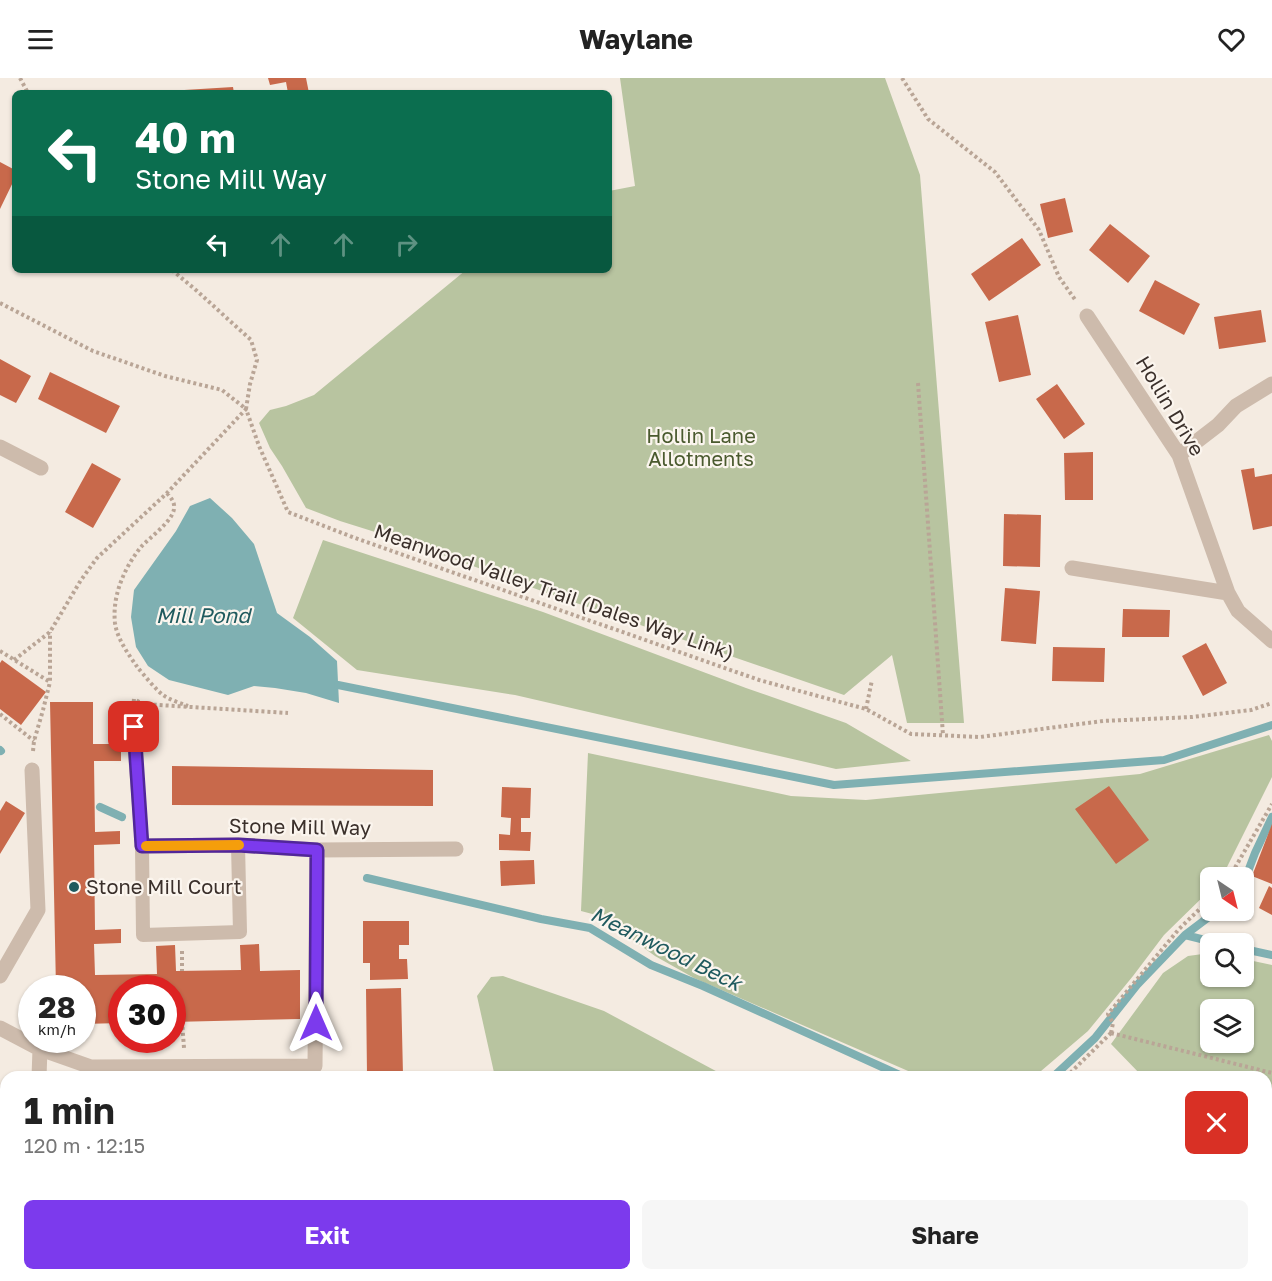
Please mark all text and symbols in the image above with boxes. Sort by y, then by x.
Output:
icon: menu [24,23,57,56]
text: Waylane [579,23,693,55]
icon: heart [1215,23,1248,56]
text: 40 m [135,112,236,162]
icon: left [36,114,114,192]
text: Stone Mill Way [135,163,327,195]
icon: left [201,228,234,261]
icon: ahead [264,228,297,261]
icon: ahead [327,228,360,261]
icon: right [390,228,423,261]
street label: Hollin Drive [1132,351,1210,460]
park label: Hollin Lane Allotments [646,423,756,470]
street label: Meanwood Valley Trail (Dales Way Link) [371,518,737,664]
water label: Mill Pond [156,602,252,628]
pin [108,701,159,752]
icon: arrive [117,710,150,743]
street label: Stone Mill Way [229,813,371,839]
north arrow [1200,867,1254,921]
map controls [1200,867,1254,1053]
place label: Stone Mill Court [86,874,242,898]
marker: Stone Mill Court [67,880,81,894]
water label: Meanwood Beck [587,900,748,997]
button: search [1200,933,1254,987]
speed limit sign: 30 [108,975,186,1053]
text: 28 [38,989,76,1025]
position arrow [284,991,348,1055]
button: layers [1200,999,1254,1053]
text: km/h [38,1020,76,1038]
text: 1 min [24,1089,115,1132]
button: close [1185,1091,1248,1154]
text: 120 m · 12:15 [24,1133,145,1157]
button: Exit [24,1200,630,1269]
button: Share [642,1200,1248,1269]

